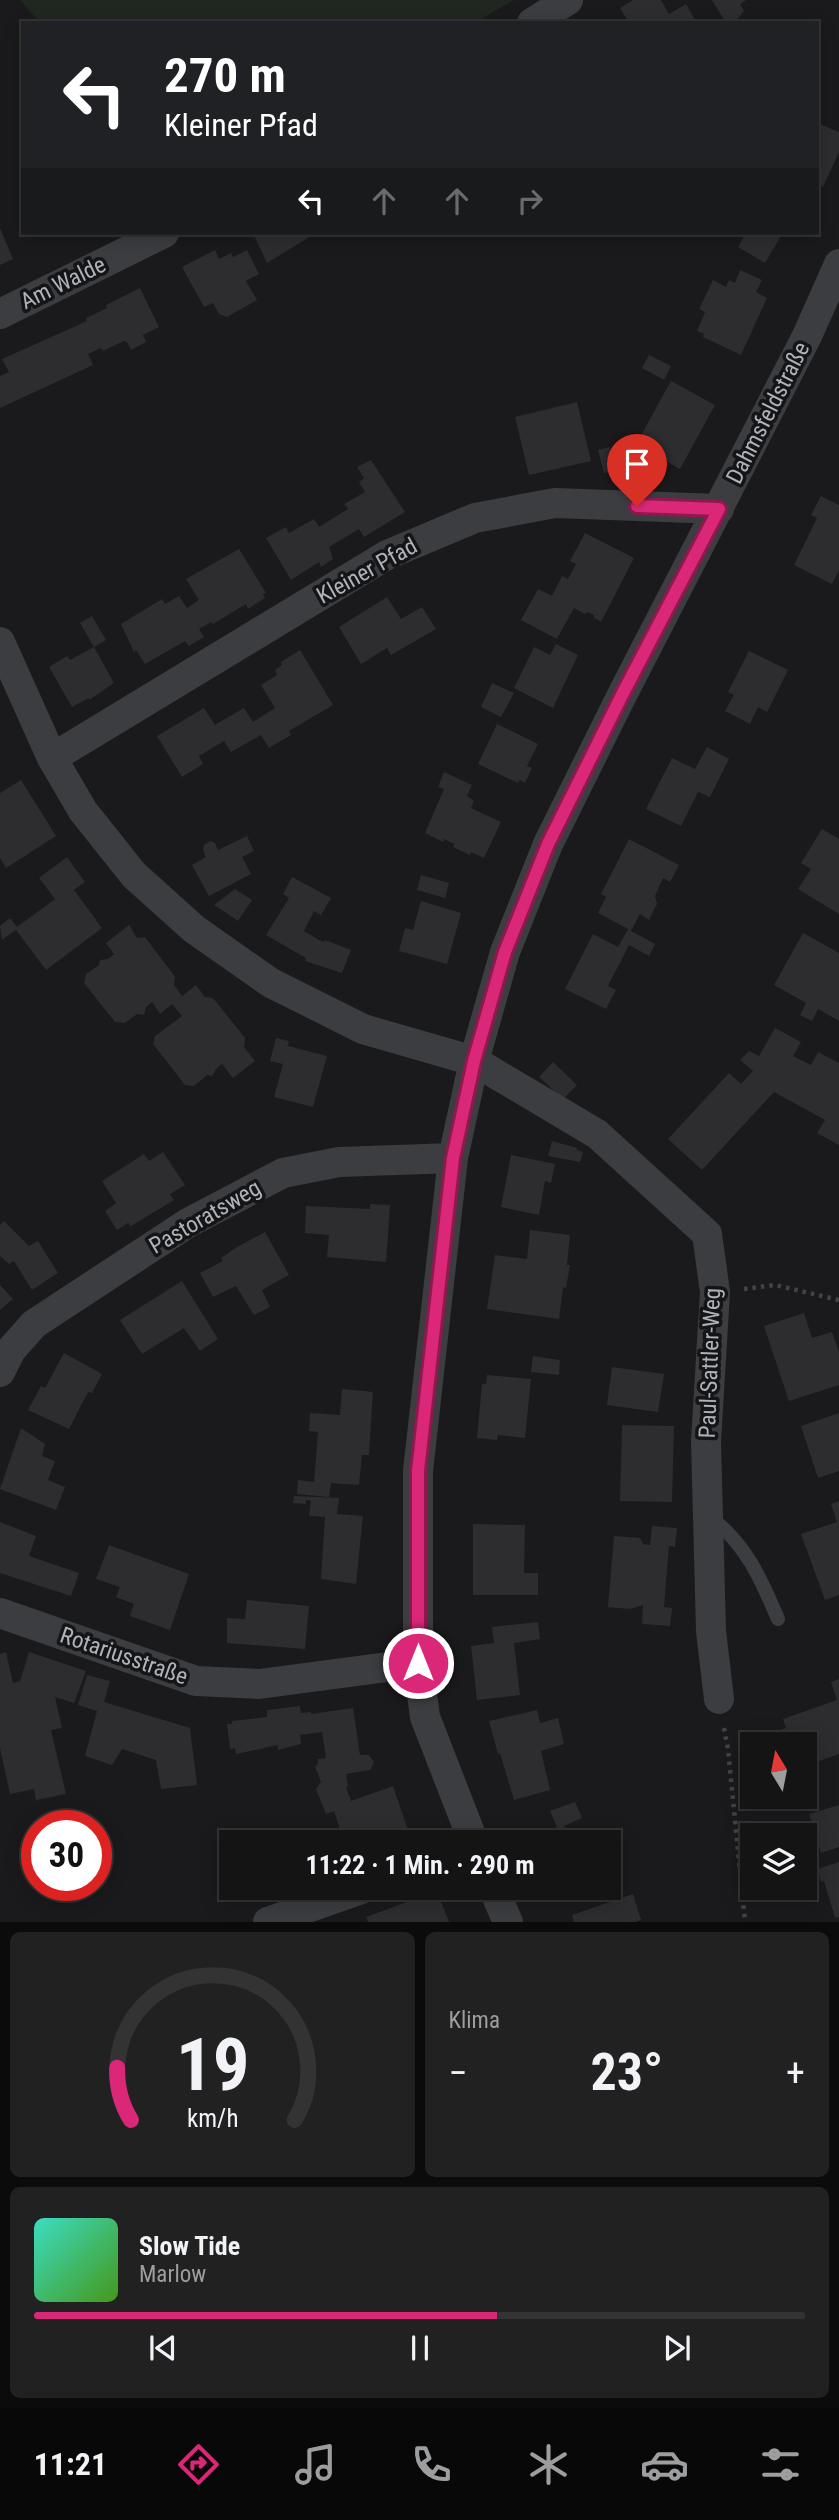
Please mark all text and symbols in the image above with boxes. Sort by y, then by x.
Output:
text: 270 m [164,47,286,104]
icon: left [49,49,140,140]
text: Kleiner Pfad [164,106,318,144]
icon: left [292,182,330,220]
icon: ahead [365,182,403,220]
icon: ahead [438,182,476,220]
icon: right [511,182,549,220]
street label: Am Walde [16,251,110,315]
street label: Dahmsfeldstraße [721,338,815,488]
pin [607,434,667,506]
icon: arrive [618,445,656,483]
street label: Kleiner Pfad [312,532,422,610]
street label: Pastoratsweg [144,1174,266,1260]
street label: Paul-Sattler-Weg [694,1287,726,1439]
street label: Rotariusstraße [57,1622,191,1690]
position arrow [381,1626,455,1700]
north arrow [740,1732,817,1810]
map controls [740,1732,817,1900]
speed limit sign: 30 [21,1810,112,1901]
button: layers [740,1823,817,1900]
text: 11:22 · 1 Min. · 290 m [306,1850,534,1880]
text: Klima [449,2007,500,2034]
text: 19 [175,2023,249,2109]
text: 23° [590,2042,663,2103]
text: − [449,2051,468,2095]
text: + [786,2051,805,2095]
text: km/h [187,2104,238,2133]
text: Slow Tide [139,2231,240,2261]
text: Marlow [139,2261,206,2288]
icon: previous [144,2329,182,2367]
icon: pause [401,2329,439,2367]
icon: next [658,2329,696,2367]
icon: directions [174,2440,223,2489]
icon: music [291,2440,340,2489]
icon: phone [407,2440,456,2489]
icon: climate [524,2440,573,2489]
icon: car [640,2440,689,2489]
icon: filters [756,2440,805,2489]
text: 11:21 [34,2445,107,2483]

